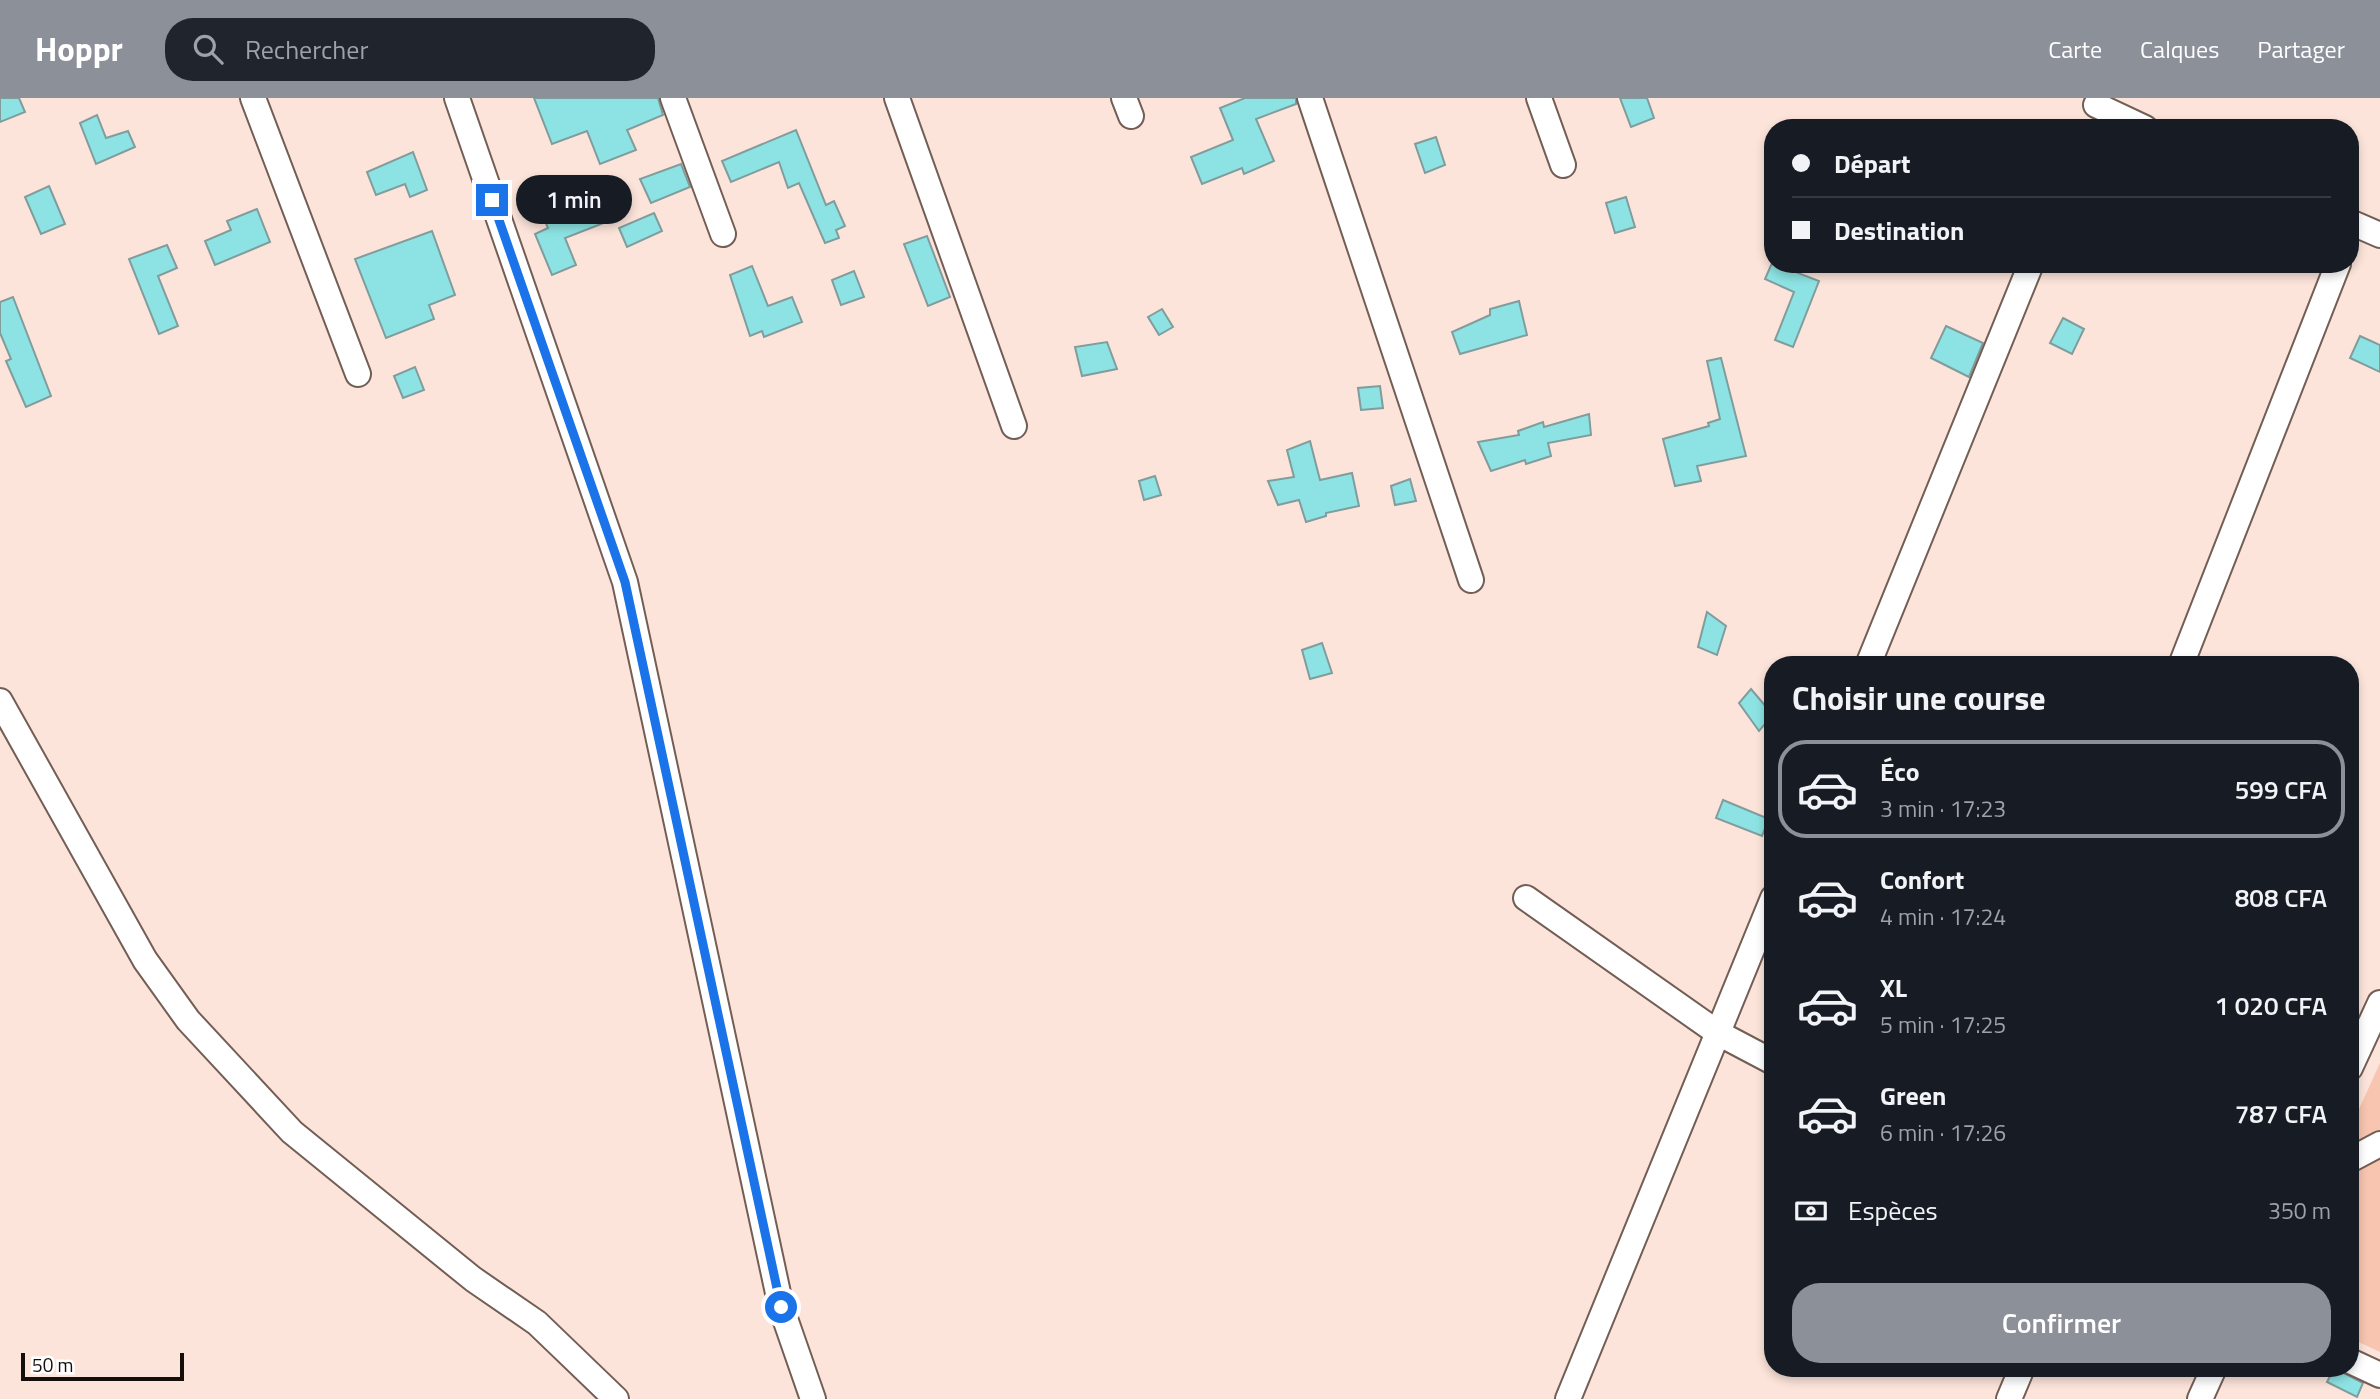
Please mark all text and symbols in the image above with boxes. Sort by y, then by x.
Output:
search box [165,18,655,81]
text: Hoppr [35,24,123,74]
icon: search [189,30,227,68]
text: Rechercher [245,30,368,69]
text: Carte [2048,31,2102,67]
text: Calques [2140,31,2219,67]
text: Partager [2257,31,2345,67]
text: Départ [1834,144,1910,183]
callout: 1 min [516,176,632,224]
text: 1 min [546,182,602,217]
route end [476,184,508,216]
text: Destination [1834,211,1964,250]
text: Choisir une course [1792,674,2046,722]
text: Éco [1880,752,1920,791]
icon: car [1796,758,1859,821]
text: 599 CFA [2235,770,2327,809]
text: 3 min · 17:23 [1880,791,2006,826]
text: Confort [1880,860,1964,899]
icon: car [1796,866,1859,929]
text: 808 CFA [2235,878,2327,917]
text: 4 min · 17:24 [1880,899,2006,934]
text: XL [1880,968,1907,1007]
icon: car [1796,974,1859,1037]
text: 1 020 CFA [2215,986,2327,1025]
text: 5 min · 17:25 [1880,1007,2006,1042]
text: Green [1880,1076,1946,1115]
icon: car [1796,1082,1859,1145]
text: 787 CFA [2235,1094,2327,1133]
text: 6 min · 17:26 [1880,1115,2006,1150]
text: Espèces [1848,1191,1938,1230]
icon: cash [1792,1192,1830,1230]
text: 350 m [2268,1193,2331,1228]
button: Confirmer [1792,1283,2331,1363]
route start [765,1291,797,1323]
scale bar [21,1350,184,1382]
text: 50 m [32,1350,73,1379]

